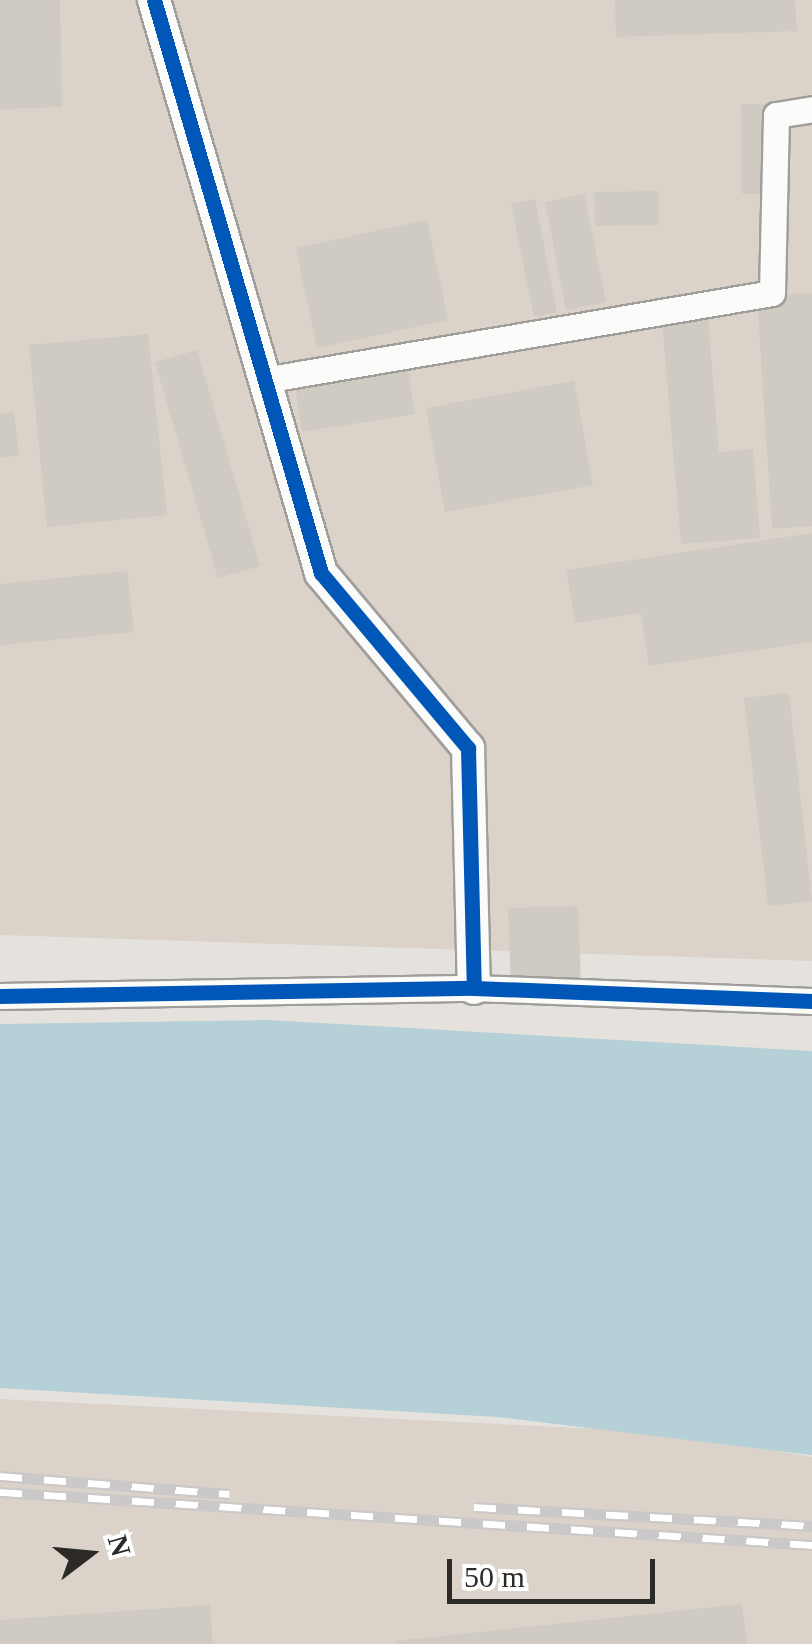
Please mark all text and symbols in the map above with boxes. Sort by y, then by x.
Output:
north arrow [40,1504,140,1604]
text: N [102,1532,137,1560]
scale bar [452,1539,660,1601]
text: 50 m [464,1560,525,1593]

